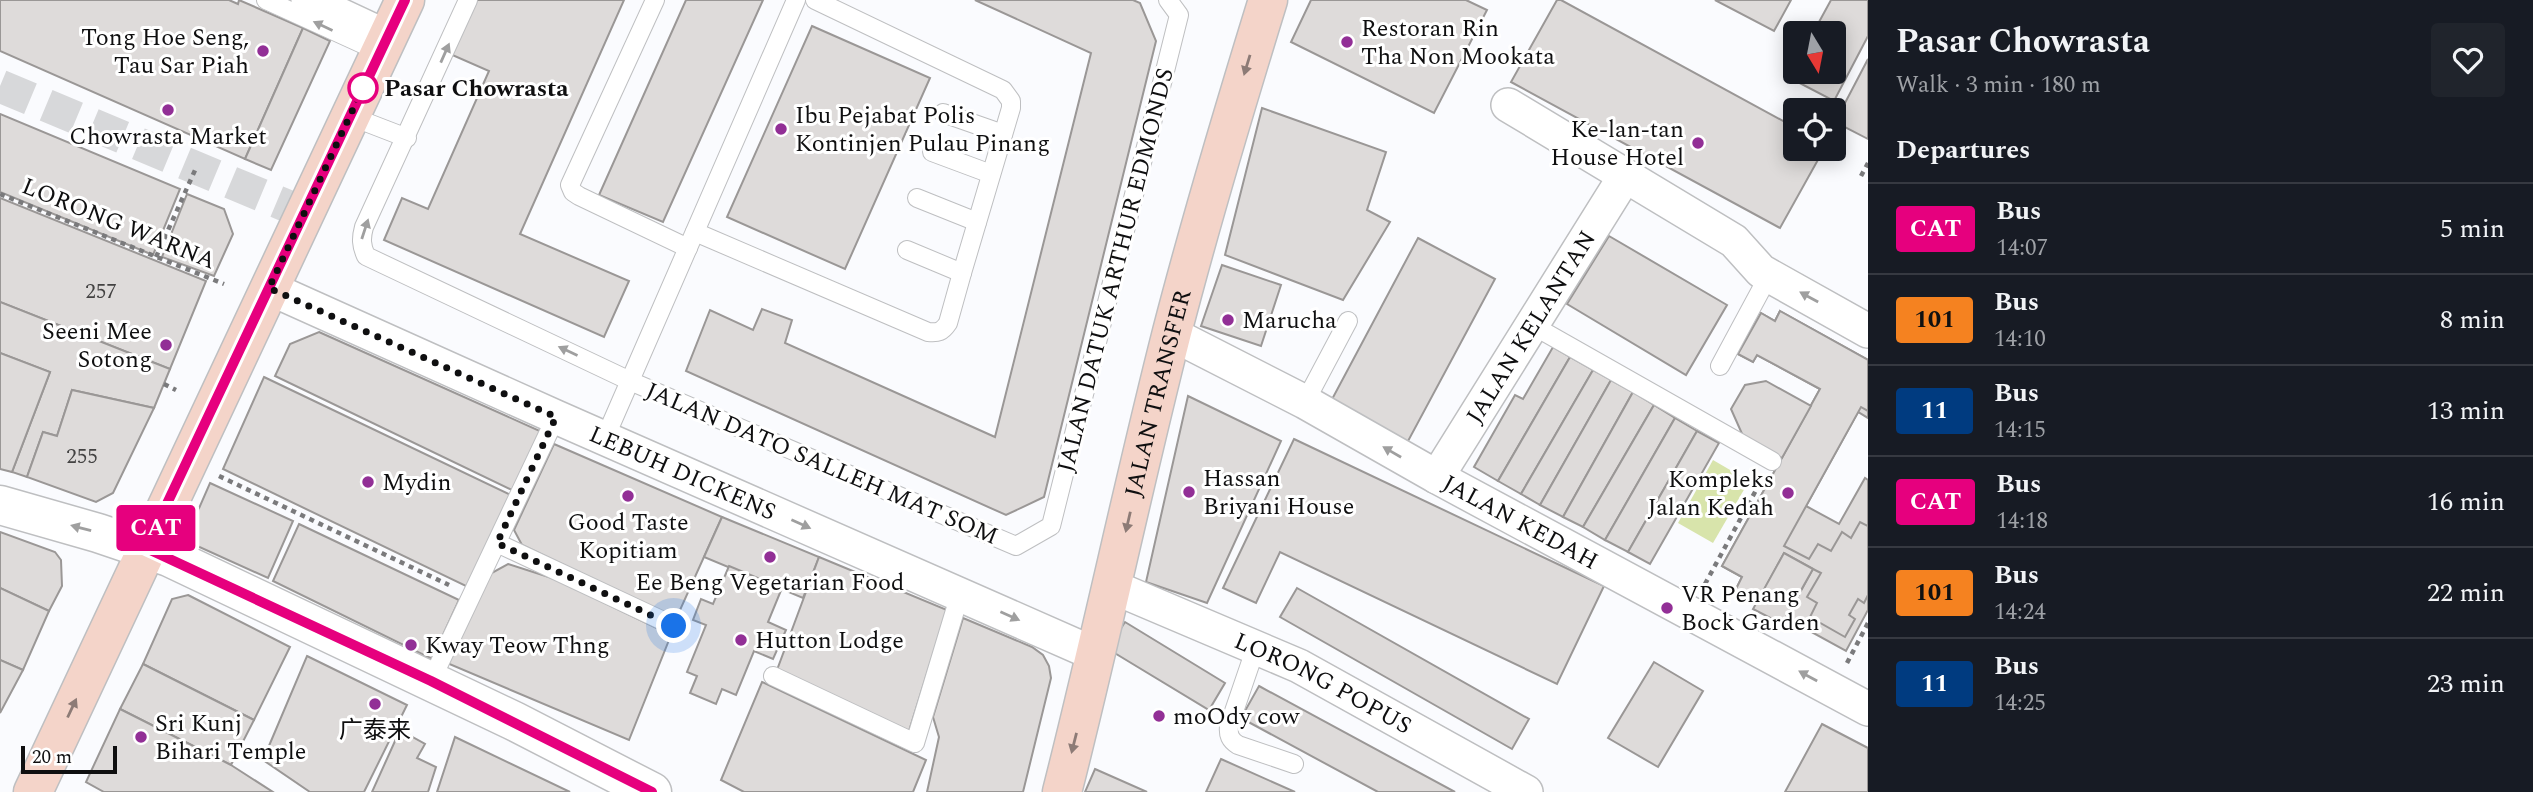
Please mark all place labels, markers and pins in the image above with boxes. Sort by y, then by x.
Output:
place label: Restoran Rin Tha Non Mookata [1361,11,1555,75]
place label: Tong Hoe Seng, Tau Sar Piah [81,20,249,84]
marker: Restoran Rin Tha Non Mookata [1339,34,1355,50]
marker: Tong Hoe Seng, Tau Sar Piah [255,43,271,59]
place label: Pasar Chowrasta [384,71,569,107]
marker: Pasar Chowrasta [348,73,378,103]
place label: Ibu Pejabat Polis Kontinjen Pulau Pinang [795,98,1050,162]
marker: Chowrasta Market [160,102,176,118]
place label: Ke-lan-tan House Hotel [1551,112,1684,176]
place label: Chowrasta Market [69,119,267,155]
marker: Ibu Pejabat Polis Kontinjen Pulau Pinang [773,121,789,137]
marker: Ke-lan-tan House Hotel [1690,135,1706,151]
place label: Marucha [1242,303,1337,339]
marker: Marucha [1220,312,1236,328]
place label: Seeni Mee Sotong [42,314,152,378]
marker: Seeni Mee Sotong [158,337,174,353]
place label: Hassan Briyani House [1203,461,1354,525]
place label: Kompleks Jalan Kedah [1648,462,1774,526]
place label: Mydin [382,465,451,501]
marker: Mydin [360,474,376,490]
marker: Hassan Briyani House [1181,484,1197,500]
marker: Kompleks Jalan Kedah [1780,485,1796,501]
marker: Good Taste Kopitiam [620,488,636,504]
place label: Good Taste Kopitiam [567,505,689,569]
marker: Ee Beng Vegetarian Food [762,549,778,565]
place label: Ee Beng Vegetarian Food [635,565,905,601]
place label: VR Penang Bock Garden [1681,577,1820,641]
marker: VR Penang Bock Garden [1659,600,1675,616]
place label: Hutton Lodge [755,623,904,659]
place label: Kway Teow Thng [425,628,610,664]
marker: Hutton Lodge [733,632,749,648]
marker: Kway Teow Thng [403,637,419,653]
marker: 广泰来 [367,696,383,712]
place label: moOdy cow [1173,699,1300,735]
place label: Sri Kunj Bihari Temple [155,706,306,770]
marker: moOdy cow [1151,708,1167,724]
place label: 广泰来 [339,713,411,749]
marker: Sri Kunj Bihari Temple [133,729,149,745]

